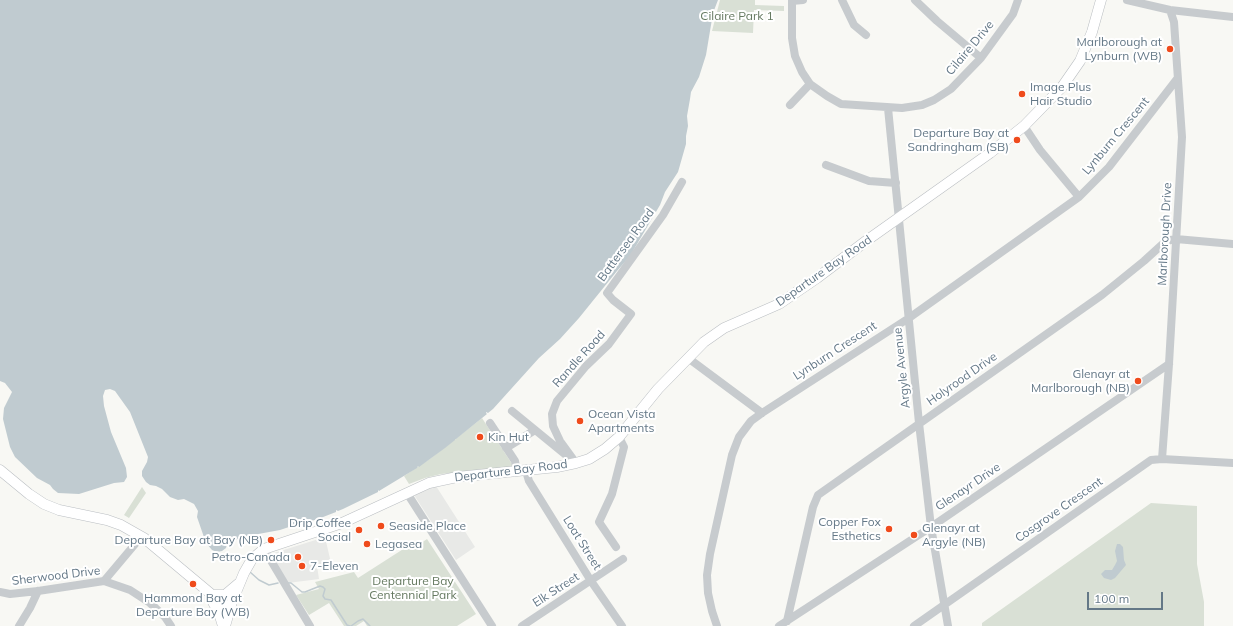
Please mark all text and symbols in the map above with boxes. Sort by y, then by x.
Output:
park label: Cilaire Park 1 [700,9,774,23]
street label: Cilaire Drive [943,18,997,78]
place label: Marlborough at Lynburn (WB) [1076,35,1162,63]
marker: Marlborough at Lynburn (WB) [1165,44,1175,54]
place label: Image Plus Hair Studio [1030,80,1092,108]
marker: Image Plus Hair Studio [1017,89,1027,99]
street label: Lynburn Crescent [1079,94,1153,178]
place label: Departure Bay at Sandringham (SB) [907,126,1009,154]
marker: Departure Bay at Sandringham (SB) [1012,135,1022,145]
street label: Marlborough Drive [1155,182,1175,286]
street label: Battersea Road [595,206,657,284]
street label: Departure Bay Road [773,232,875,310]
street label: Lynburn Crescent [791,319,879,383]
street label: Argyle Avenue [891,327,913,409]
street label: Randle Road [550,328,608,390]
street label: Holyrood Drive [924,349,1000,409]
place label: Glenayr at Marlborough (NB) [1031,367,1130,395]
marker: Glenayr at Marlborough (NB) [1133,376,1143,386]
place label: Ocean Vista Apartments [588,407,655,435]
marker: Ocean Vista Apartments [575,416,585,426]
place label: Kin Hut [488,430,529,444]
marker: Kin Hut [475,432,485,442]
street label: Departure Bay Road [454,457,568,485]
street label: Glenayr Drive [933,460,1003,514]
street label: Cosgrove Crescent [1013,474,1105,546]
street label: Loat Street [560,513,604,573]
place label: Copper Fox Esthetics [818,515,881,543]
place label: Drip Coffee Social [289,516,351,544]
place label: Seaside Place [389,519,466,533]
marker: Seaside Place [376,521,386,531]
place label: Glenayr at Argyle (NB) [922,521,986,549]
marker: Copper Fox Esthetics [884,524,894,534]
marker: Drip Coffee Social [354,525,364,535]
marker: Glenayr at Argyle (NB) [909,530,919,540]
place label: Departure Bay at Bay (NB) [114,533,263,547]
marker: Departure Bay at Bay (NB) [266,535,276,545]
place label: Legasea [375,537,422,551]
marker: Legasea [362,539,372,549]
place label: Petro-Canada [211,550,290,564]
marker: Petro-Canada [293,552,303,562]
place label: 7-Eleven [310,559,359,573]
marker: 7-Eleven [297,561,307,571]
street label: Sherwood Drive [11,563,101,589]
street label: Elk Street [530,570,582,610]
park label: Departure Bay Centennial Park [369,574,457,602]
marker: Hammond Bay at Departure Bay (WB) [188,579,198,589]
scale bar [1089,584,1165,610]
place label: Hammond Bay at Departure Bay (WB) [136,591,250,619]
text: 100 m [1094,591,1129,606]

